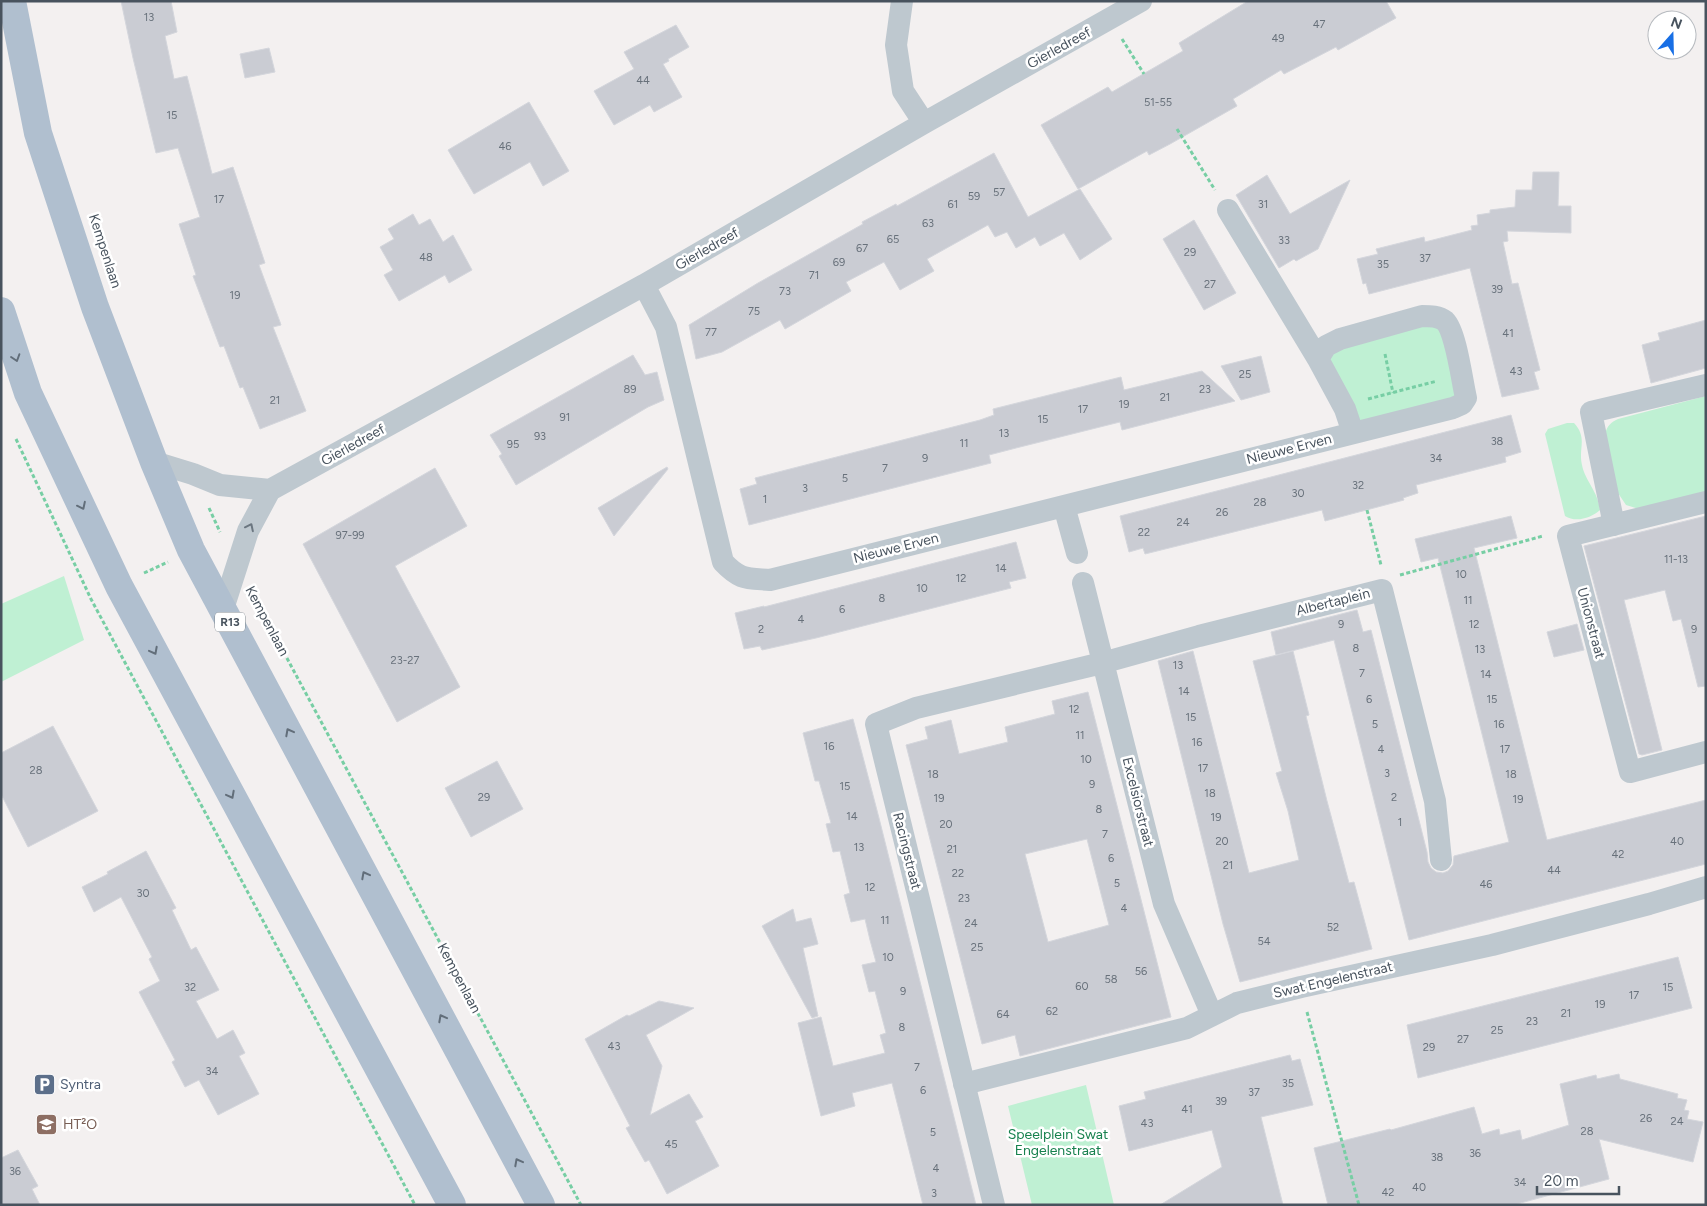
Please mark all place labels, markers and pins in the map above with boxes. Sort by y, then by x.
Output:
parking icon: Syntra [32,1072,56,1096]
place label: Syntra [60,1076,101,1093]
school or university icon: HT²O [35,1112,59,1136]
place label: HT²O [63,1116,97,1133]

